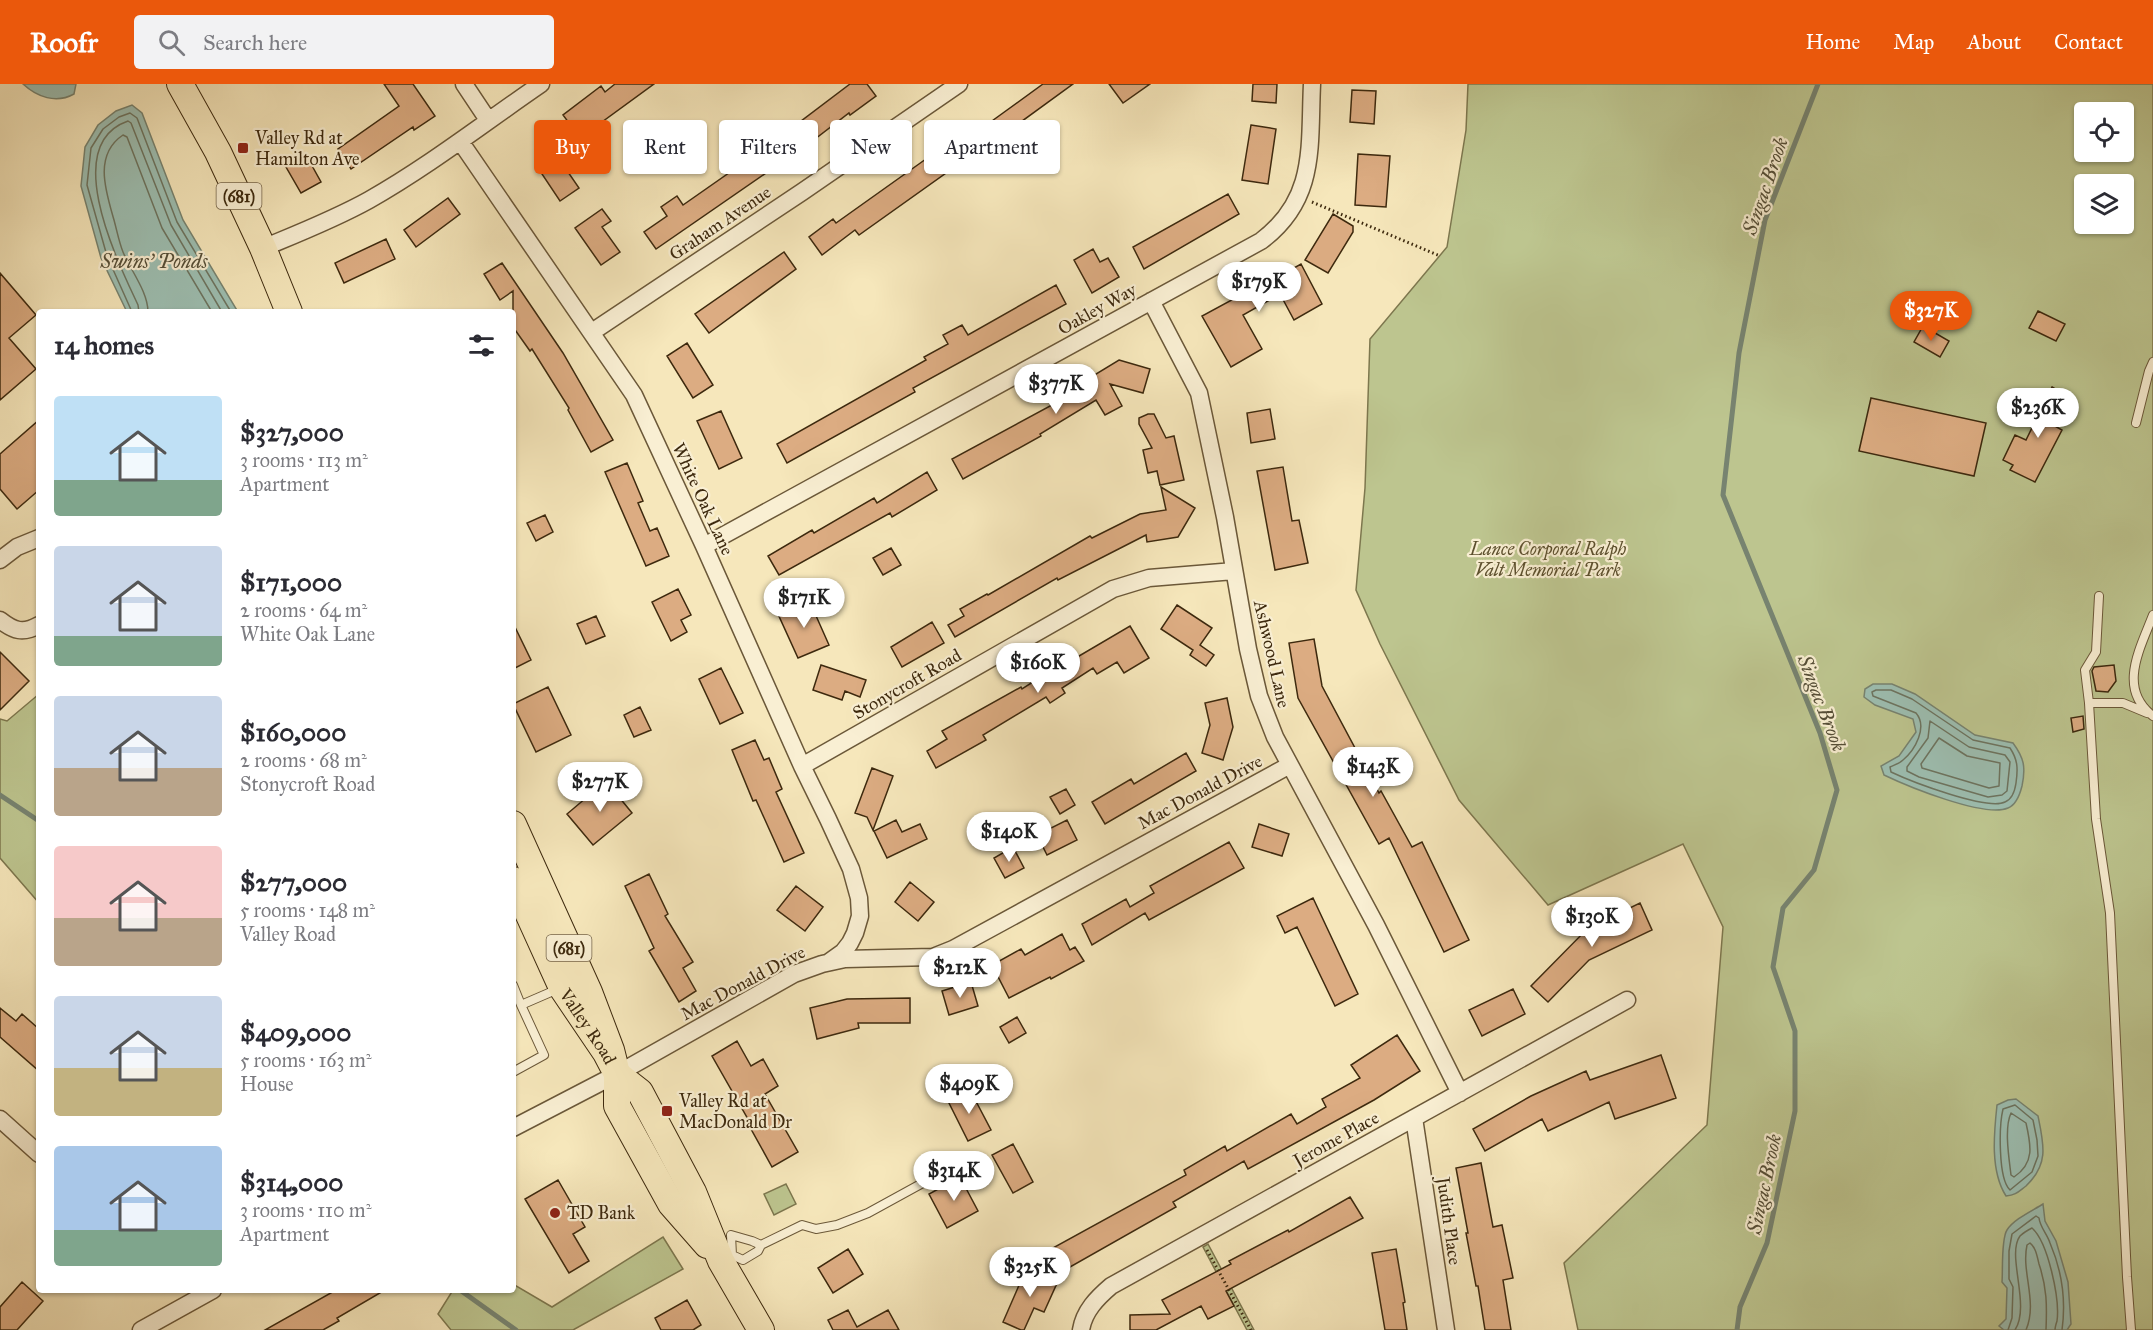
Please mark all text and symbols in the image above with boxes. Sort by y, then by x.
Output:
search box [134,15,554,69]
text: Roofr [30,25,98,60]
icon: search [155,26,188,59]
text: Search here [203,29,307,56]
text: Home [1805,29,1860,55]
text: Map [1893,29,1934,55]
text: About [1967,29,2021,55]
text: Contact [2054,29,2123,55]
map controls [2074,102,2134,234]
button: locate [2074,102,2134,162]
chip: Buy [534,120,611,174]
chip: Rent [623,120,707,174]
chip: Filters [719,120,818,174]
chip: New [830,120,912,174]
chip: Apartment [924,120,1060,174]
place label: Valley Rd at Hamilton Ave [254,127,360,170]
water label: Singac Brook [1737,134,1793,239]
marker: Valley Rd at Hamilton Ave [236,141,250,155]
button: layers [2074,174,2134,234]
street label: Graham Avenue [665,181,775,265]
road number: (681) [216,183,262,209]
water label: Swins' Ponds [100,249,209,273]
pin: $179K [1217,262,1301,313]
text: $179K [1231,269,1287,293]
street label: Oakley Way [1054,278,1141,340]
pin: $327K [1889,291,1973,342]
text: $327K [1904,298,1958,322]
text: 14 homes [54,329,154,361]
icon: filters [465,329,498,362]
pin: $377K [1014,364,1098,415]
text: $377K [1028,371,1084,395]
pin: $236K [1996,388,2080,439]
text: $236K [2011,395,2065,419]
text: $327,000 [240,416,344,448]
icon: home [102,420,174,492]
street label: White Oak Lane [667,439,739,559]
text: 3 rooms · 113 m² [240,448,368,472]
text: Apartment [240,472,329,496]
park label: Lance Corporal Ralph Valt Memorial Park [1469,538,1626,581]
text: $171,000 [240,566,342,598]
icon: home [102,570,174,642]
pin: $171K [762,578,846,629]
text: $171K [778,585,830,609]
street label: Ashwood Lane [1249,597,1295,710]
text: 2 rooms · 64 m² [240,598,367,622]
text: White Oak Lane [240,622,375,646]
pin: $160K [996,643,1080,694]
street label: Stonycroft Road [849,644,965,724]
text: $160K [1010,650,1066,674]
water label: Singac Brook [1792,650,1851,755]
text: $160,000 [240,716,346,748]
icon: home [102,720,174,792]
pin: $143K [1331,747,1415,798]
text: 2 rooms · 68 m² [240,748,367,772]
street label: Mac Donald Drive [1134,750,1266,834]
text: $143K [1346,754,1400,778]
pin: $277K [558,762,642,813]
text: $277K [572,769,628,793]
text: Stonycroft Road [240,772,375,796]
pin: $140K [967,812,1051,863]
text: $140K [981,819,1037,843]
text: $277,000 [240,866,347,898]
icon: home [102,870,174,942]
pin: $130K [1550,897,1634,948]
text: 5 rooms · 148 m² [240,898,375,922]
text: $130K [1565,904,1619,928]
text: Valley Road [240,922,336,946]
road number: (681) [546,935,592,961]
street label: Mac Donald Drive [677,941,809,1025]
pin: $212K [918,948,1002,999]
text: $212K [933,955,987,979]
street label: Valley Road [554,984,621,1068]
text: $409,000 [240,1016,351,1048]
icon: home [102,1020,174,1092]
text: 5 rooms · 163 m² [240,1048,372,1072]
pin: $409K [927,1064,1011,1115]
text: $409K [939,1071,999,1095]
text: House [240,1072,294,1096]
place label: Valley Rd at MacDonald Dr [678,1090,792,1133]
marker: Valley Rd at MacDonald Dr [660,1104,674,1118]
street label: Jerome Place [1288,1106,1383,1173]
water label: Singac Brook [1742,1132,1786,1237]
pin: $314K [912,1151,996,1202]
text: $314K [927,1158,981,1182]
text: $314,000 [240,1166,343,1198]
icon: home [102,1170,174,1242]
street label: Judith Place [1431,1174,1466,1266]
text: 3 rooms · 110 m² [240,1198,371,1222]
place label: TD Bank [567,1202,636,1224]
marker: TD Bank [548,1206,562,1220]
text: Apartment [240,1222,329,1246]
pin: $325K [988,1247,1072,1298]
text: $325K [1003,1254,1057,1278]

